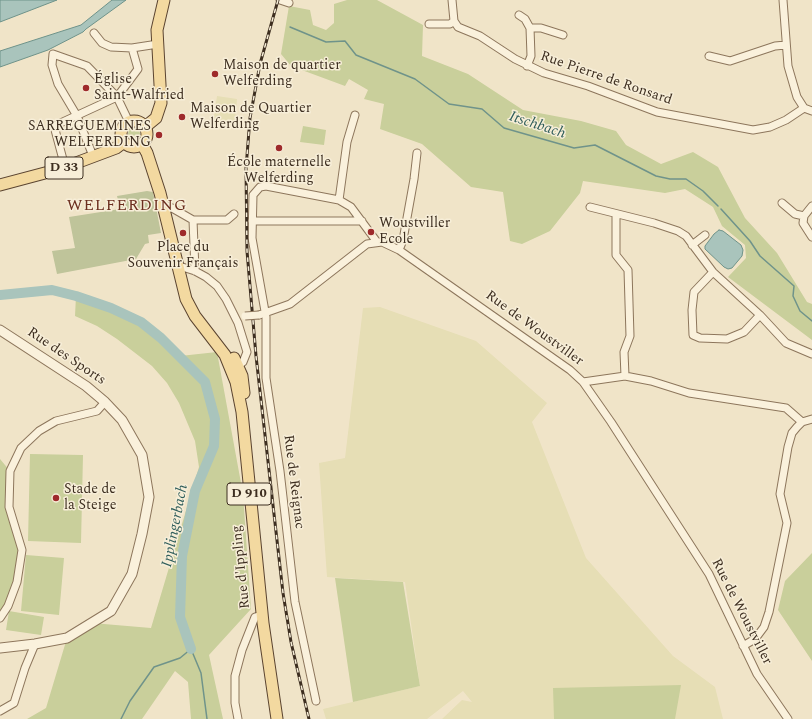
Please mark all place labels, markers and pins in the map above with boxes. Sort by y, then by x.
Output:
place label: Maison de quartier Welferding [223,58,341,90]
marker: Maison de quartier Welferding [210,69,220,79]
place label: Église Saint-Walfried [94,72,184,104]
marker: Église Saint-Walfried [81,83,91,93]
place label: Maison de Quartier Welferding [190,101,311,134]
marker: Maison de Quartier Welferding [177,112,187,122]
place label: SARREGUEMINES WELFERDING [28,119,151,152]
marker: SARREGUEMINES WELFERDING [154,130,164,140]
marker: École maternelle Welferding [274,143,284,153]
place label: École maternelle Welferding [227,155,331,188]
place label: Woustviller Ecole [379,216,450,248]
marker: Woustviller Ecole [366,227,376,237]
marker: Place du Souvenir Français [178,228,188,238]
place label: Place du Souvenir Français [128,240,238,272]
place label: Stade de la Steige [64,482,116,514]
marker: Stade de la Steige [51,493,61,503]

